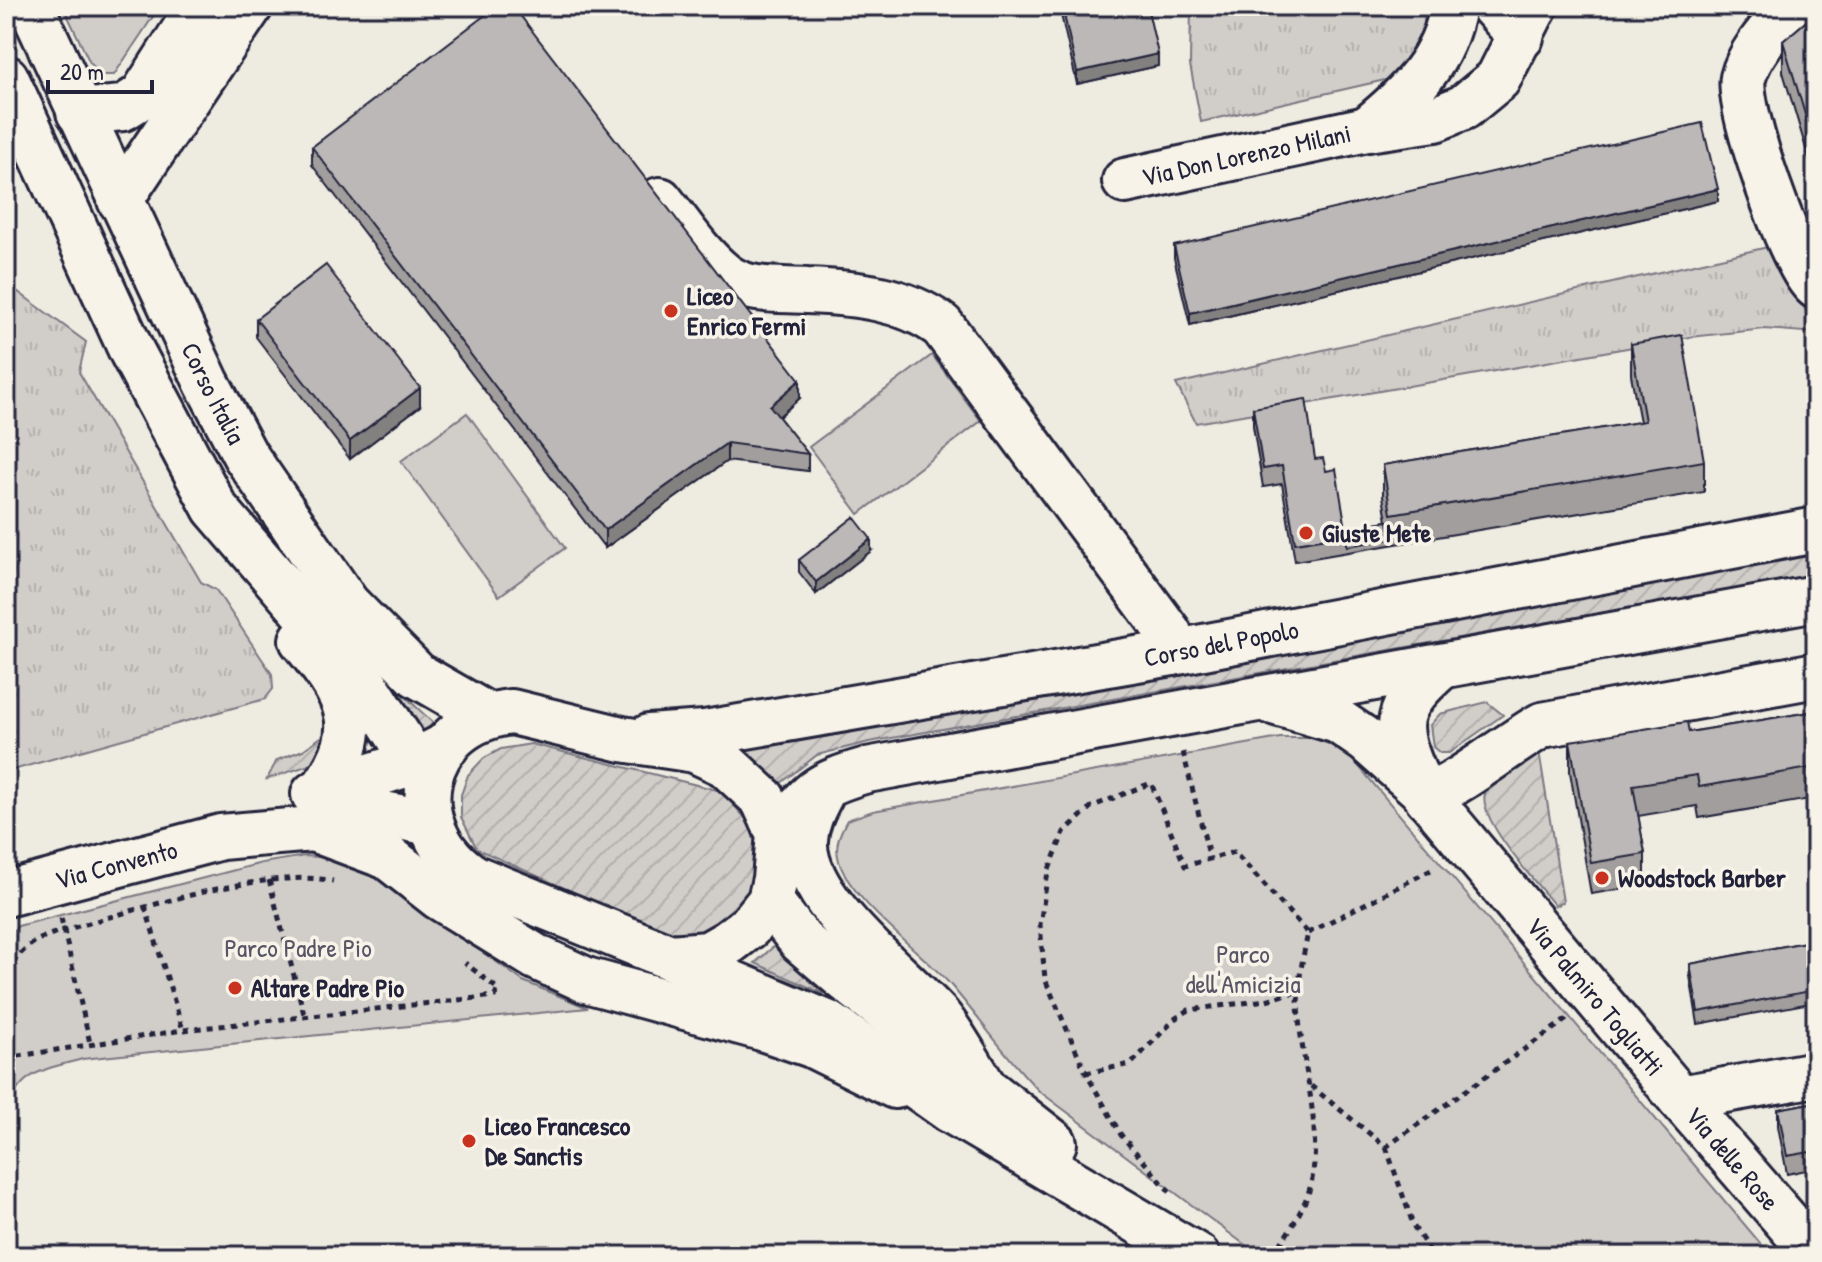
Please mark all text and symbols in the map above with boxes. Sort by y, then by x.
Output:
scale bar [48,44,152,94]
text: 20 m [60,55,104,87]
street label: Via Don Lorenzo Milani [1138,115,1354,194]
place label: Liceo Enrico Fermi [687,278,806,343]
marker: Liceo Enrico Fermi [662,302,680,320]
street label: Corso Italia [173,337,254,450]
place label: Giuste Mete [1322,515,1432,550]
marker: Giuste Mete [1297,524,1315,542]
street label: Corso del Popolo [1141,611,1301,675]
street label: Via Convento [51,831,181,897]
place label: Woodstock Barber [1618,860,1787,895]
marker: Woodstock Barber [1593,869,1611,887]
street label: Via Palmiro Togliatti [1519,909,1672,1083]
park label: Parco Padre Pio [224,930,372,965]
park label: Parco dell'Amicizia [1185,936,1301,1001]
place label: Altare Padre Pio [251,970,405,1005]
marker: Altare Padre Pio [226,979,244,997]
street label: Via delle Rose [1678,1099,1788,1218]
place label: Liceo Francesco De Sanctis [485,1108,631,1173]
marker: Liceo Francesco De Sanctis [460,1132,478,1150]

